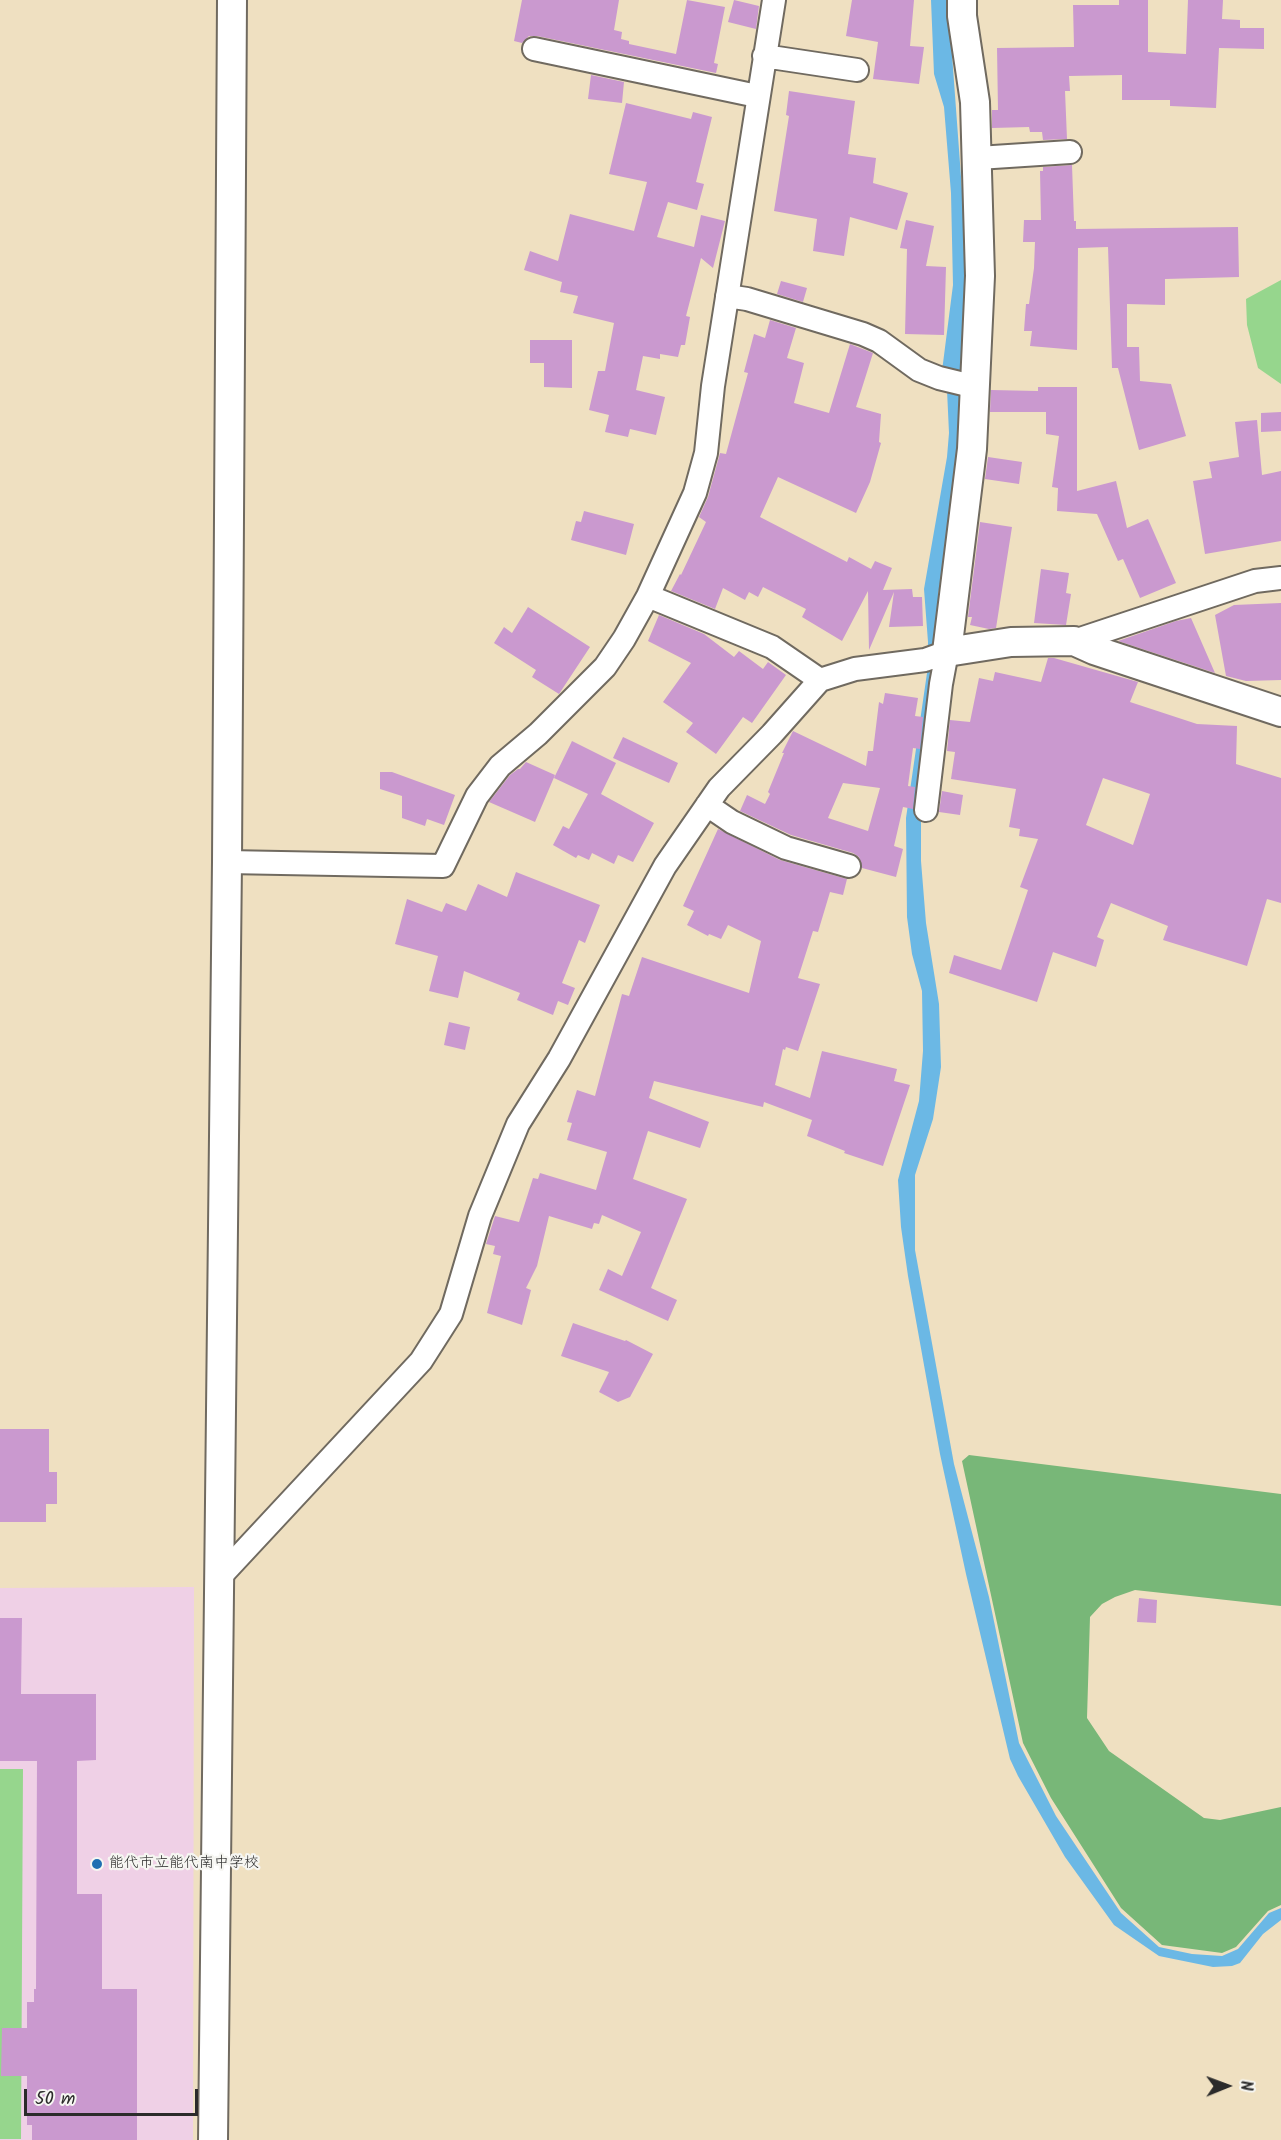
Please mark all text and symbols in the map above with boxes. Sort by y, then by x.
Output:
place label: 能代市立能代南中学校 [109,1855,259,1873]
marker: 能代市立能代南中学校 [90,1857,104,1871]
north arrow [1197,2056,1257,2116]
scale bar [27,2077,201,2115]
text: N [1233,2080,1258,2091]
text: 50 m [35,2085,75,2114]

